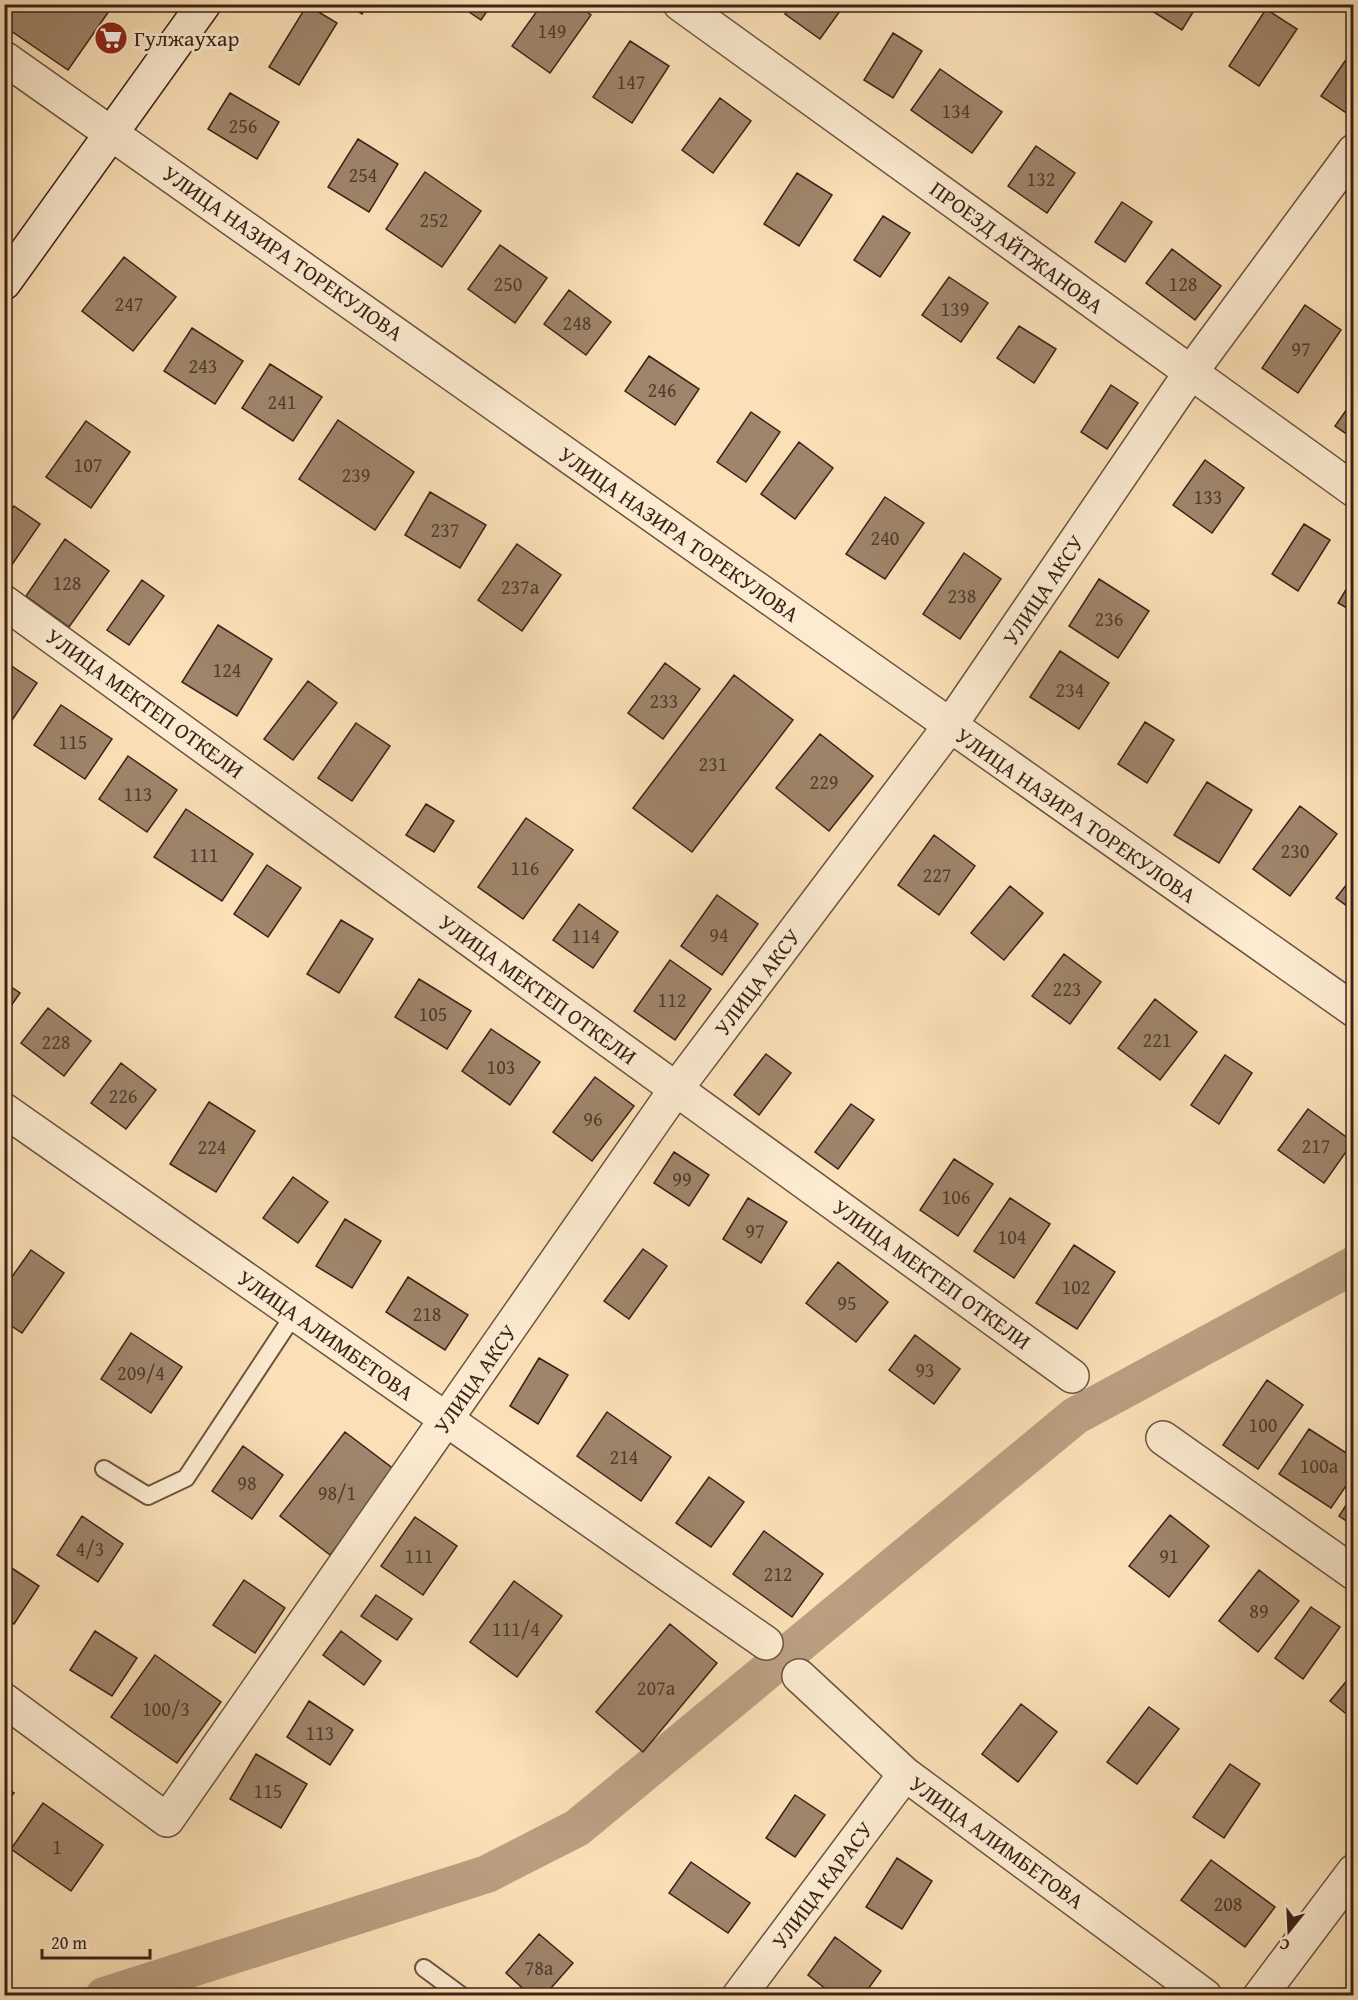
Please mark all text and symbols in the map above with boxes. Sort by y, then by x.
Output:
house number: 149 [538,16,566,45]
supermarket icon: Гулжаухар [93,20,129,56]
place label: Гулжаухар [134,22,239,54]
house number: 147 [617,67,645,96]
house number: 134 [942,96,970,125]
house number: 256 [229,111,257,140]
street label: УЛИЦА НАЗИРА ТОРЕКУЛОВА [156,157,410,349]
house number: 254 [349,160,377,189]
house number: 132 [1027,164,1055,193]
street label: ПРОЕЗД АЙТЖАНОВА [923,173,1111,321]
house number: 252 [420,205,448,234]
house number: 250 [494,269,522,298]
house number: 128 [1169,269,1197,298]
house number: 247 [115,289,143,318]
house number: 139 [941,294,969,323]
house number: 248 [563,308,591,337]
house number: 97 [1291,334,1311,363]
house number: 243 [189,351,217,380]
house number: 246 [648,375,676,404]
house number: 241 [268,387,296,416]
street label: УЛИЦА НАЗИРА ТОРЕКУЛОВА [552,438,806,630]
house number: 107 [74,450,102,479]
house number: 239 [342,460,370,489]
house number: 133 [1194,482,1222,511]
house number: 237 [431,515,459,544]
house number: 240 [871,523,899,552]
street label: УЛИЦА АКСУ [994,528,1092,652]
house number: 128 [53,568,81,597]
house number: 237а [501,572,540,601]
house number: 238 [948,581,976,610]
house number: 236 [1095,604,1123,633]
street label: УЛИЦА МЕКТЕП ОТКЕЛИ [39,620,251,786]
house number: 124 [213,655,241,684]
house number: 234 [1056,675,1084,704]
house number: 233 [650,686,678,715]
street label: УЛИЦА НАЗИРА ТОРЕКУЛОВА [949,719,1203,911]
house number: 115 [59,727,87,756]
house number: 231 [699,749,727,778]
house number: 229 [810,767,838,796]
house number: 113 [124,779,152,808]
house number: 230 [1281,836,1309,865]
house number: 111 [190,840,218,869]
house number: 116 [511,853,539,882]
house number: 227 [923,860,951,889]
street label: УЛИЦА МЕКТЕП ОТКЕЛИ [432,906,644,1072]
house number: 94 [709,920,729,949]
house number: 114 [572,921,600,950]
street label: УЛИЦА АКСУ [706,921,808,1042]
house number: 223 [1053,974,1081,1003]
house number: 112 [658,985,686,1014]
house number: 105 [419,999,447,1028]
house number: 221 [1143,1025,1171,1054]
house number: 228 [42,1027,70,1056]
house number: 103 [487,1052,515,1081]
house number: 226 [109,1081,137,1110]
house number: 96 [583,1104,603,1133]
house number: 217 [1302,1131,1330,1160]
house number: 224 [198,1132,226,1161]
house number: 99 [672,1164,692,1193]
house number: 106 [942,1182,970,1211]
street label: УЛИЦА МЕКТЕП ОТКЕЛИ [826,1191,1038,1357]
house number: 97 [745,1216,765,1245]
house number: 104 [998,1222,1026,1251]
street label: УЛИЦА АЛИМБЕТОВА [231,1262,421,1408]
house number: 102 [1062,1272,1090,1301]
house number: 95 [837,1288,857,1317]
house number: 218 [413,1299,441,1328]
street label: УЛИЦА АКСУ [426,1317,525,1440]
house number: 93 [915,1355,935,1384]
house number: 209/4 [117,1358,165,1387]
house number: 100 [1249,1410,1277,1439]
house number: 214 [610,1442,638,1471]
house number: 100а [1300,1451,1339,1480]
house number: 98 [237,1468,257,1497]
house number: 98/1 [318,1478,356,1507]
house number: 4/3 [76,1534,104,1563]
house number: 111 [405,1541,433,1570]
house number: 91 [1159,1541,1179,1570]
house number: 212 [764,1559,792,1588]
house number: 89 [1249,1596,1269,1625]
house number: 111/4 [492,1614,540,1643]
house number: 207а [637,1673,676,1702]
house number: 100/3 [142,1694,190,1723]
house number: 113 [306,1718,334,1747]
street label: УЛИЦА АЛИМБЕТОВА [903,1768,1092,1917]
house number: 115 [254,1776,282,1805]
street label: УЛИЦА КАРАСУ [763,1814,881,1955]
house number: 1 [52,1832,62,1861]
house number: 208 [1214,1889,1242,1918]
north arrow [1259,1901,1319,1961]
scale bar [42,1922,150,1960]
text: 20 m [51,1929,87,1956]
text: С [1276,1932,1292,1958]
house number: 78а [525,1953,554,1982]

